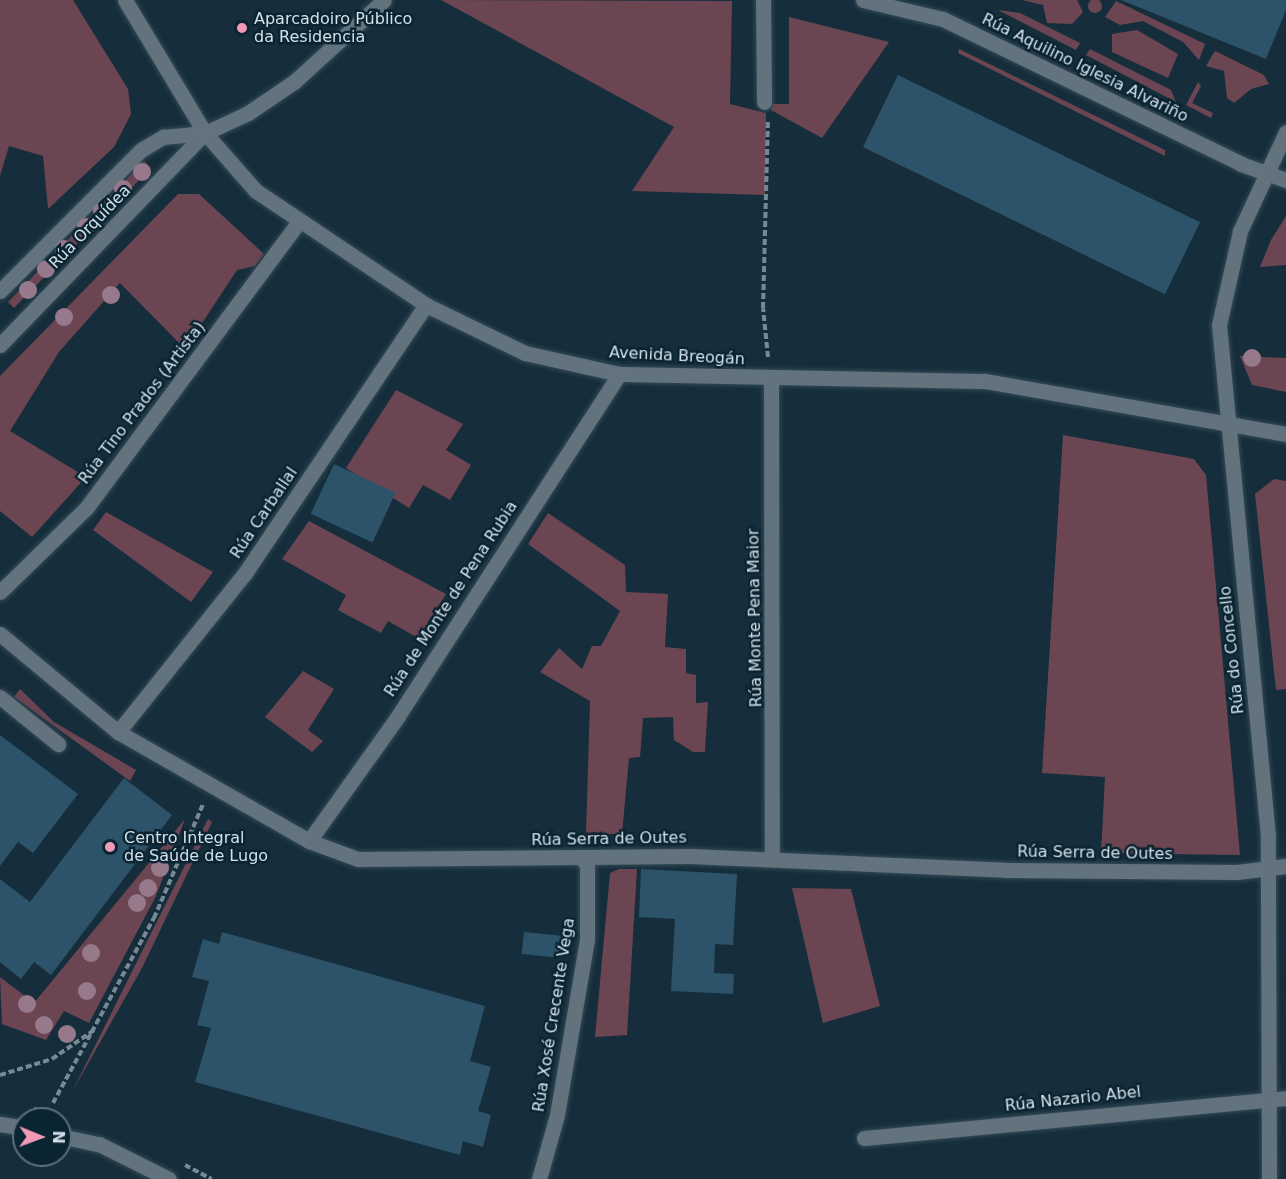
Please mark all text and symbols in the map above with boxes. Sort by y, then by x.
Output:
place label: Aparcadoiro Público da Residencia [254,9,412,47]
street label: Rúa Aquilino Iglesia Alvariño [979,10,1191,126]
marker: Aparcadoiro Público da Residencia [235,21,249,35]
street label: Rúa Orquídea [45,181,135,273]
street label: Rúa Tino Prados (Artista) [75,318,209,488]
street label: Avenida Breogán [609,343,745,369]
street label: Rúa Carballal [226,464,302,562]
street label: Rúa de Monte de Pena Rubia [380,498,522,700]
street label: Rúa Monte Pena Maior [744,528,766,708]
street label: Rúa do Concello [1216,585,1248,715]
place label: Centro Integral de Saúde de Lugo [124,828,268,866]
street label: Rúa Serra de Outes [531,828,687,850]
marker: Centro Integral de Saúde de Lugo [101,838,119,856]
street label: Rúa Serra de Outes [1017,842,1173,864]
street label: Rúa Xosé Crecente Vega [529,917,579,1113]
street label: Rúa Nazario Abel [1004,1082,1142,1116]
north arrow [12,1107,72,1167]
text: N [49,1130,68,1144]

